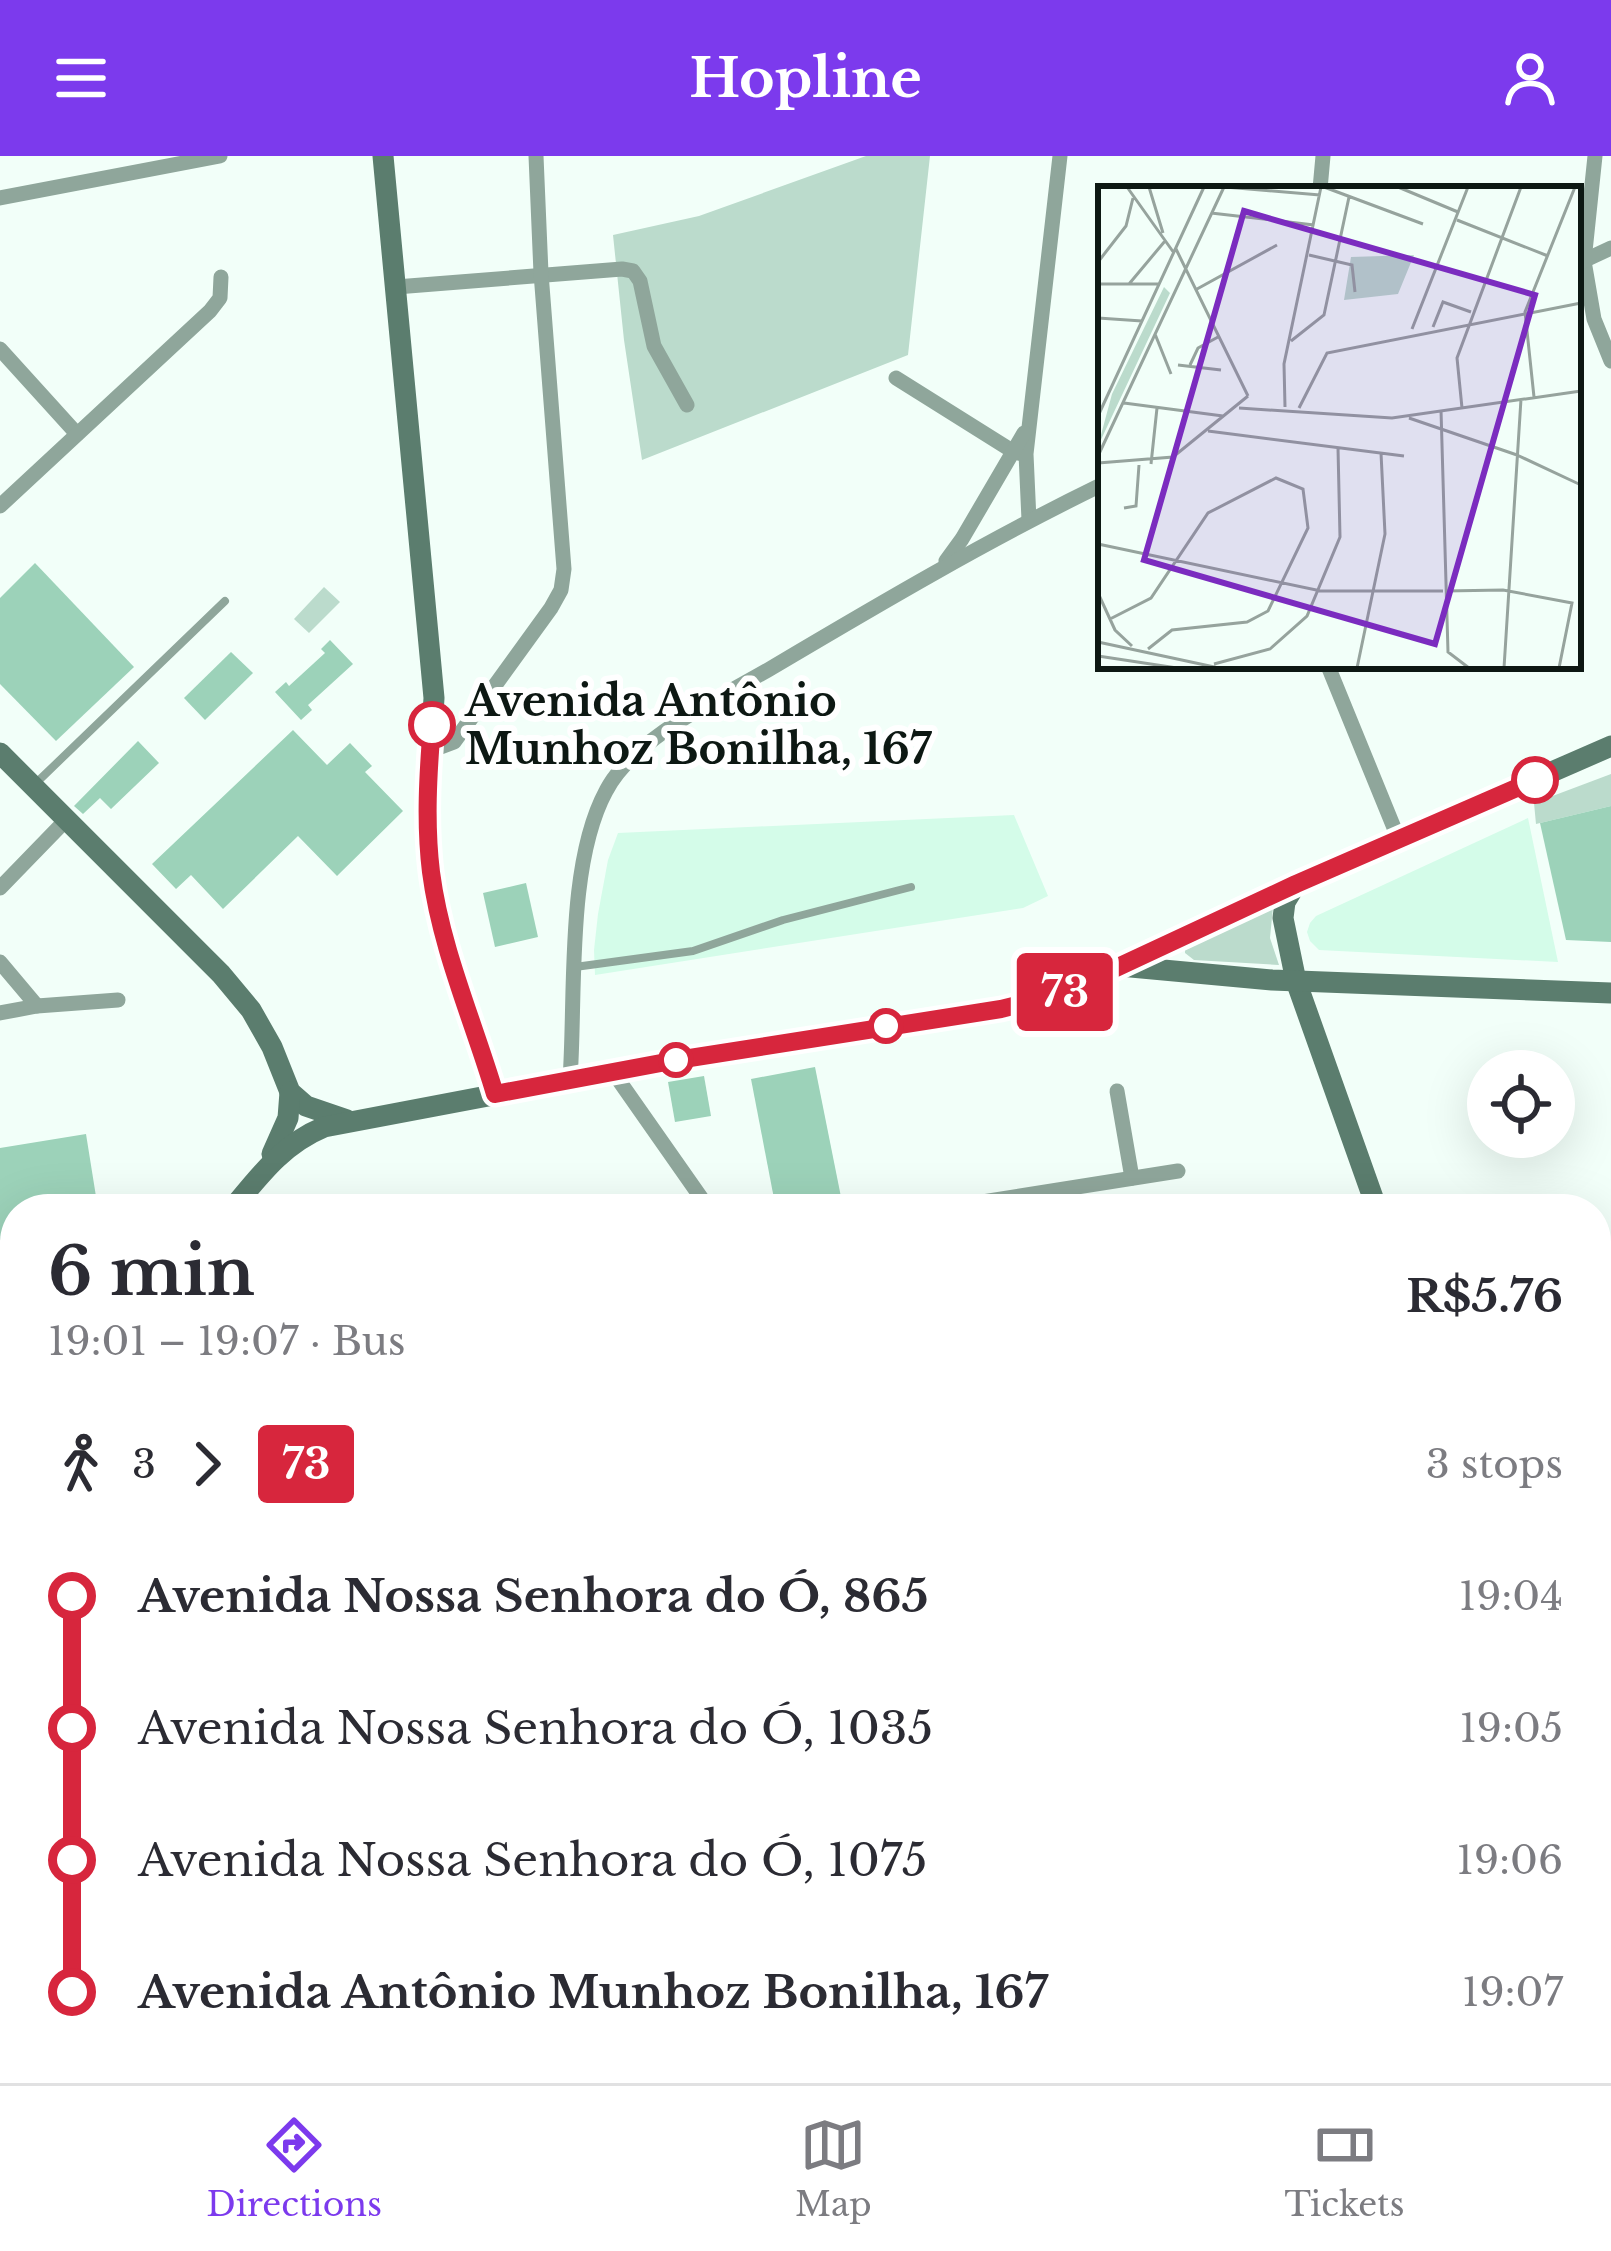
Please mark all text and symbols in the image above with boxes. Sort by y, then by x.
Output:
icon: menu [48,45,114,111]
text: Hopline [689,45,922,112]
icon: person [1497,45,1563,111]
inset map [1098,186,1581,669]
place label: Avenida Antônio Munhoz Bonilha, 167 [464,675,933,775]
marker: Avenida Antônio Munhoz Bonilha, 167 [410,703,454,747]
unlabelled marker [1513,758,1557,802]
line badge: 73 [1011,953,1119,1031]
text: 73 [1041,966,1089,1018]
unlabelled marker [870,1010,902,1042]
unlabelled marker [660,1044,692,1076]
map controls [1467,1050,1575,1158]
button: locate [1467,1050,1575,1158]
text: 6 min [48,1231,255,1313]
text: R$5.76 [1406,1268,1563,1324]
text: 19:01 – 19:07 · Bus [48,1317,406,1366]
icon: walk [48,1431,114,1497]
icon: forward [174,1431,240,1497]
text: 73 [282,1438,330,1490]
text: 3 [132,1440,156,1489]
text: 3 stops [1426,1440,1563,1489]
text: Avenida Nossa Senhora do Ó, 865 [138,1568,928,1624]
text: 19:04 [1459,1572,1563,1621]
text: Avenida Nossa Senhora do Ó, 1035 [138,1700,933,1756]
text: 19:05 [1459,1704,1563,1753]
text: Avenida Nossa Senhora do Ó, 1075 [138,1832,927,1888]
text: 19:06 [1456,1836,1563,1885]
text: Avenida Antônio Munhoz Bonilha, 167 [138,1964,1048,2020]
text: 19:07 [1462,1968,1563,2017]
tab: Directions [207,2112,382,2225]
tab: Map [795,2112,872,2225]
tab: Tickets [1285,2112,1405,2225]

